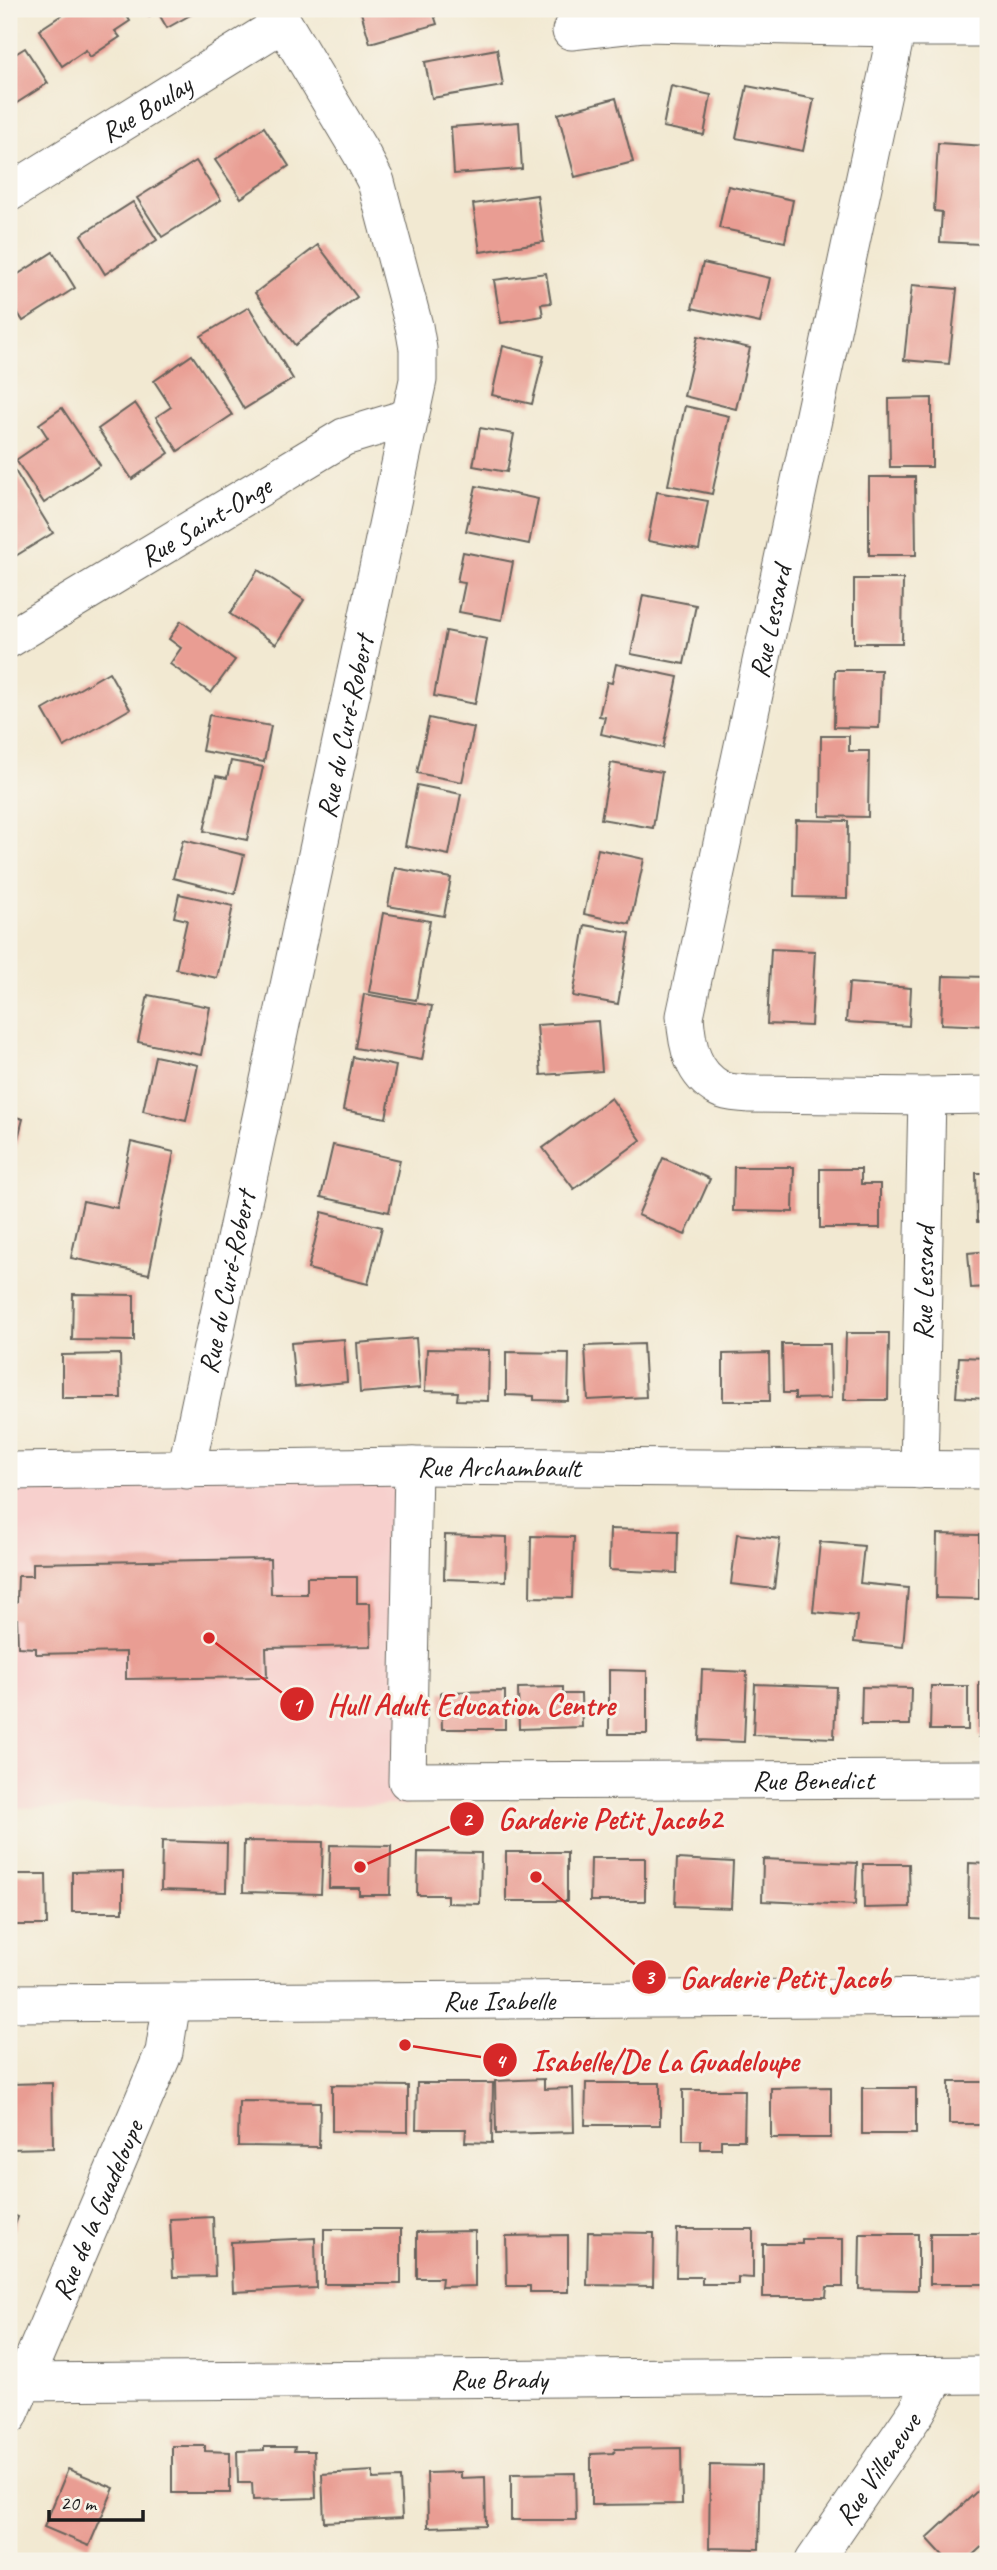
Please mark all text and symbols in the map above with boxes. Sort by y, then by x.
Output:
street label: Rue Boulay [94,66,200,150]
street label: Rue Saint-Onge [133,467,279,574]
street label: Rue Lessard [741,558,800,681]
street label: Rue du Curé-Robert [308,629,382,821]
street label: Rue du Curé-Robert [190,1184,264,1377]
street label: Rue Lessard [905,1222,942,1340]
street label: Rue Archambault [417,1449,583,1485]
callout: Hull Adult Education Centre [279,1679,628,1730]
text: Hull Adult Education Centre [327,1686,617,1724]
text: 1 [292,1692,304,1718]
street label: Rue Benedict [752,1762,877,1798]
callout: Garderie Petit Jacob2 [450,1793,735,1844]
text: Garderie Petit Jacob2 [498,1800,725,1838]
text: 2 [462,1806,474,1832]
callout: Garderie Petit Jacob [632,1952,904,2003]
text: Garderie Petit Jacob [680,1959,893,1997]
text: 3 [644,1964,656,1990]
street label: Rue Isabelle [443,1983,557,2018]
callout: Isabelle/De La Guadeloupe [483,2035,813,2086]
text: Isabelle/De La Guadeloupe [531,2042,801,2080]
text: 4 [495,2048,507,2074]
street label: Rue de la Guadeloupe [44,2113,152,2305]
street label: Rue Brady [450,2361,550,2397]
street label: Rue Villeneuve [827,2405,930,2532]
scale bar [49,2479,144,2523]
text: 20 m [60,2490,98,2516]

